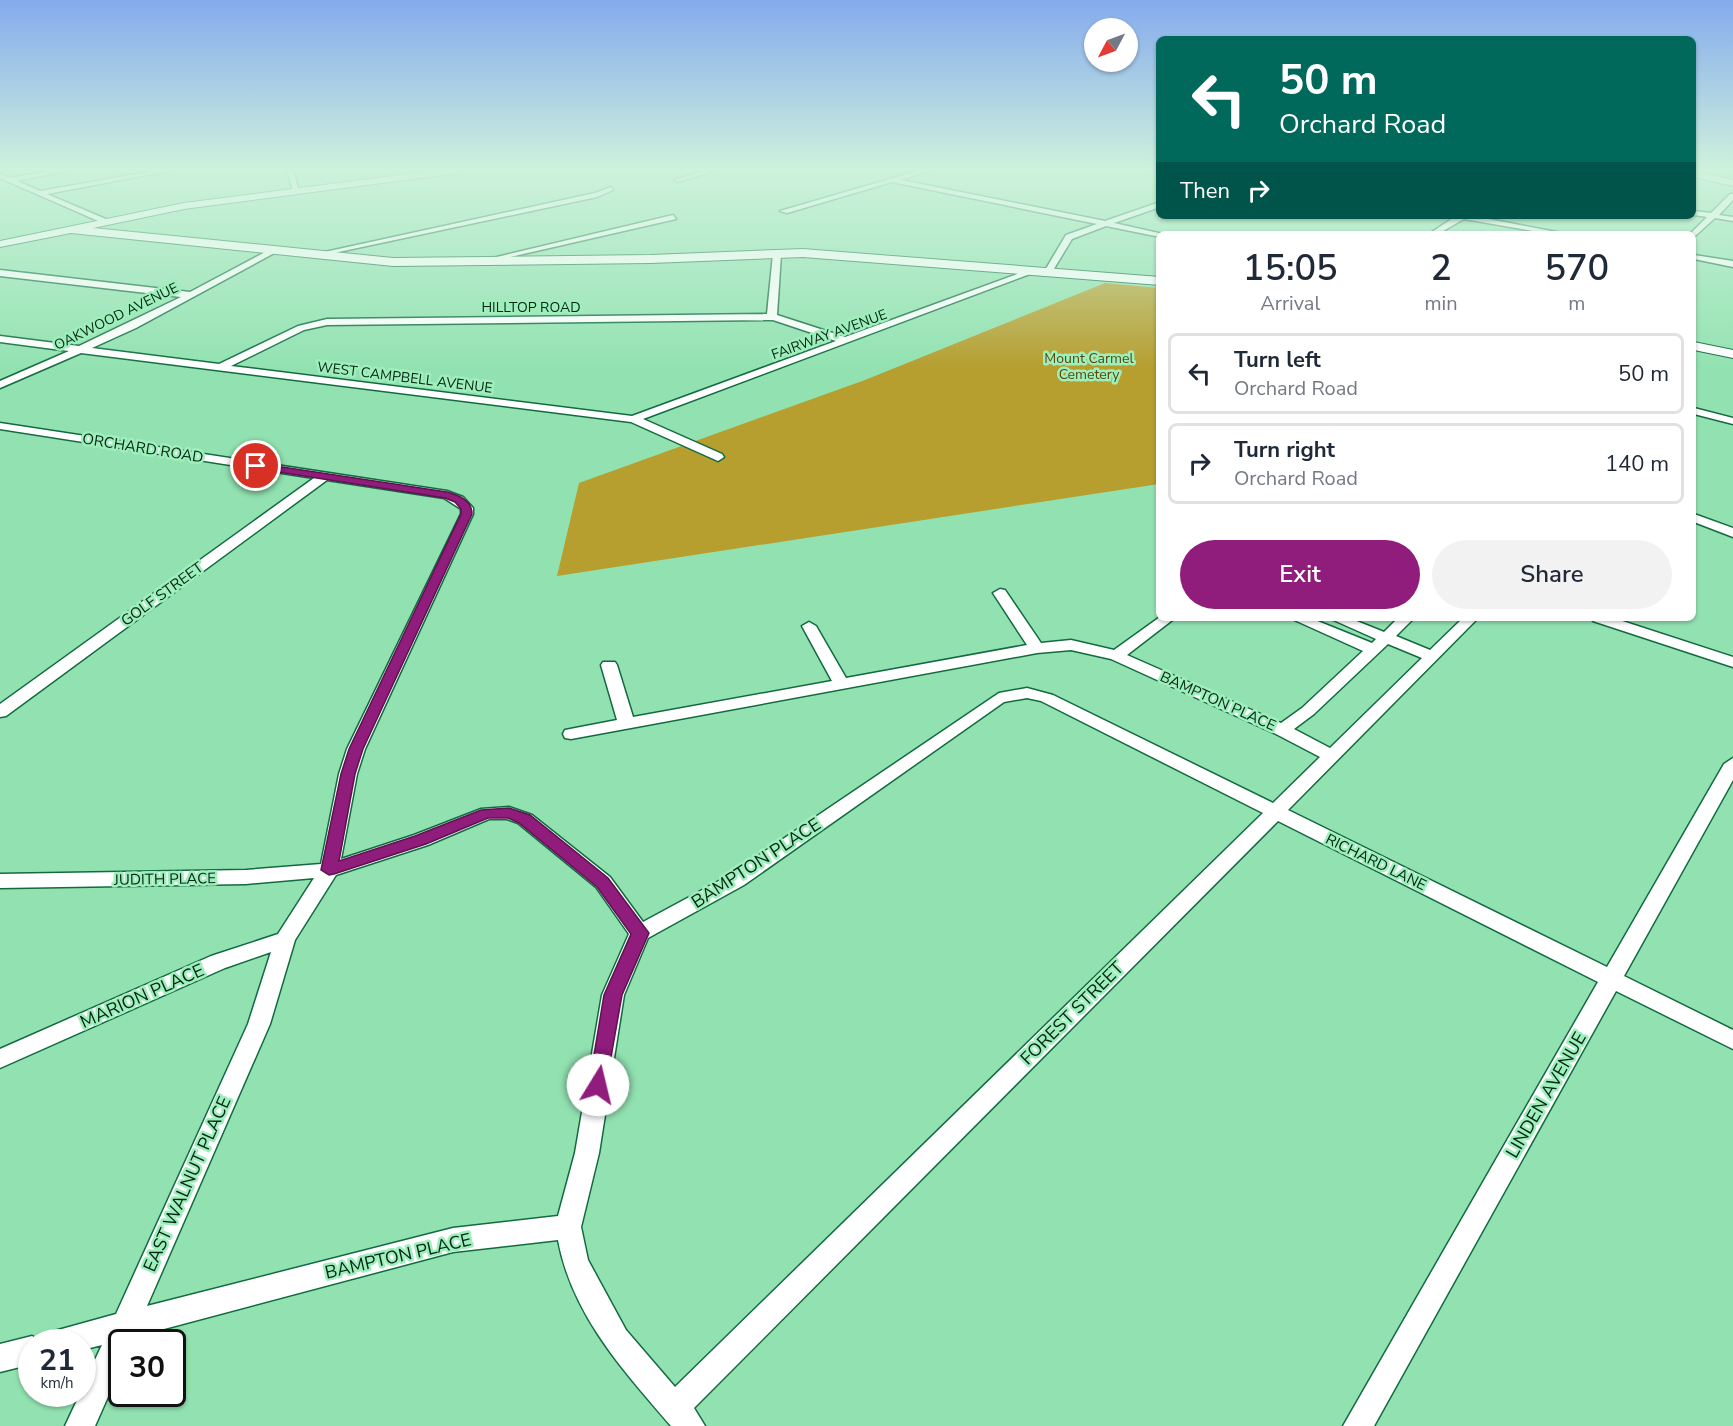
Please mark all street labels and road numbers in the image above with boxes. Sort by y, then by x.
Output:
street label: OAKWOOD AVENUE [51,278,181,355]
street label: HILLTOP ROAD [481,298,581,317]
street label: FAIRWAY AVENUE [769,305,890,364]
street label: WEST CAMPBELL AVENUE [316,357,494,398]
street label: ORCHARD ROAD [81,429,205,467]
street label: GOLF STREET [117,557,207,631]
street label: BAMPTON PLACE [1157,666,1279,736]
street label: BAMPTON PLACE [687,812,825,914]
street label: RICHARD LANE [1322,829,1430,895]
street label: JUDITH PLACE [113,868,216,890]
street label: FOREST STREET [1015,956,1129,1070]
street label: MARION PLACE [76,958,208,1034]
street label: LINDEN AVENUE [1500,1028,1592,1162]
street label: EAST WALNUT PLACE [138,1093,236,1275]
street label: BAMPTON PLACE [322,1227,474,1285]

